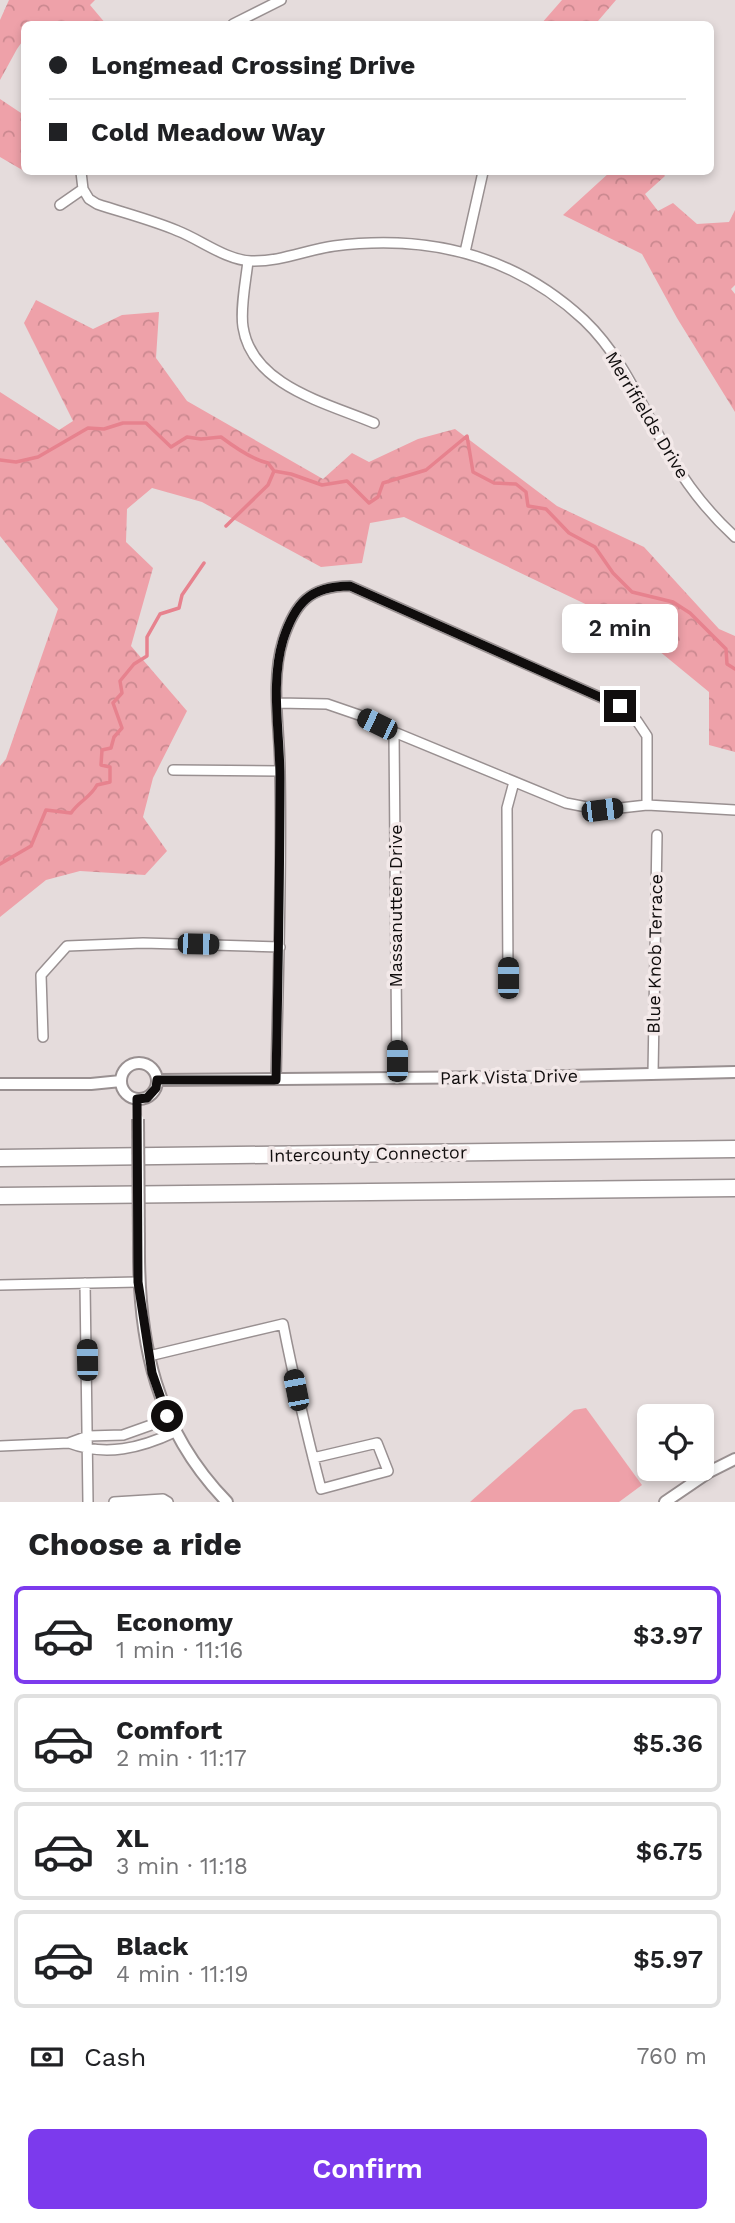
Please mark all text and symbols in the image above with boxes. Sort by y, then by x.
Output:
text: Longmead Crossing Drive [91,50,415,80]
text: Cold Meadow Way [91,117,325,147]
street label: Merrifields Drive [601,347,694,482]
callout: 2 min [562,604,678,654]
text: 2 min [588,615,652,642]
route end [604,690,636,722]
car [354,705,401,743]
car [580,797,625,823]
street label: Massanutten Drive [385,824,406,988]
street label: Blue Knob Terrace [643,874,666,1034]
car [177,933,220,955]
car [498,957,519,999]
car [387,1040,408,1082]
street label: Park Vista Drive [440,1065,578,1088]
street label: Intercounty Connector [269,1141,467,1166]
car [77,1339,98,1381]
car [282,1367,311,1413]
route start [151,1400,183,1432]
map controls [637,1404,714,1481]
button: locate [637,1404,714,1481]
text: Choose a ride [28,1525,242,1563]
icon: car [32,1604,95,1667]
text: Economy [116,1607,233,1637]
text: $3.97 [633,1620,703,1650]
text: 1 min · 11:16 [116,1637,243,1664]
icon: car [32,1712,95,1775]
text: Comfort [116,1715,222,1745]
text: $5.36 [633,1728,703,1758]
text: 2 min · 11:17 [116,1745,247,1772]
icon: car [32,1820,95,1883]
text: XL [116,1823,149,1853]
text: $6.75 [636,1836,703,1866]
text: 3 min · 11:18 [116,1853,248,1880]
icon: car [32,1928,95,1991]
text: Black [116,1931,188,1961]
text: $5.97 [633,1944,703,1974]
text: 4 min · 11:19 [116,1961,249,1988]
icon: cash [28,2038,66,2076]
text: Cash [84,2042,146,2072]
text: 760 m [637,2043,707,2070]
button: Confirm [28,2129,707,2209]

